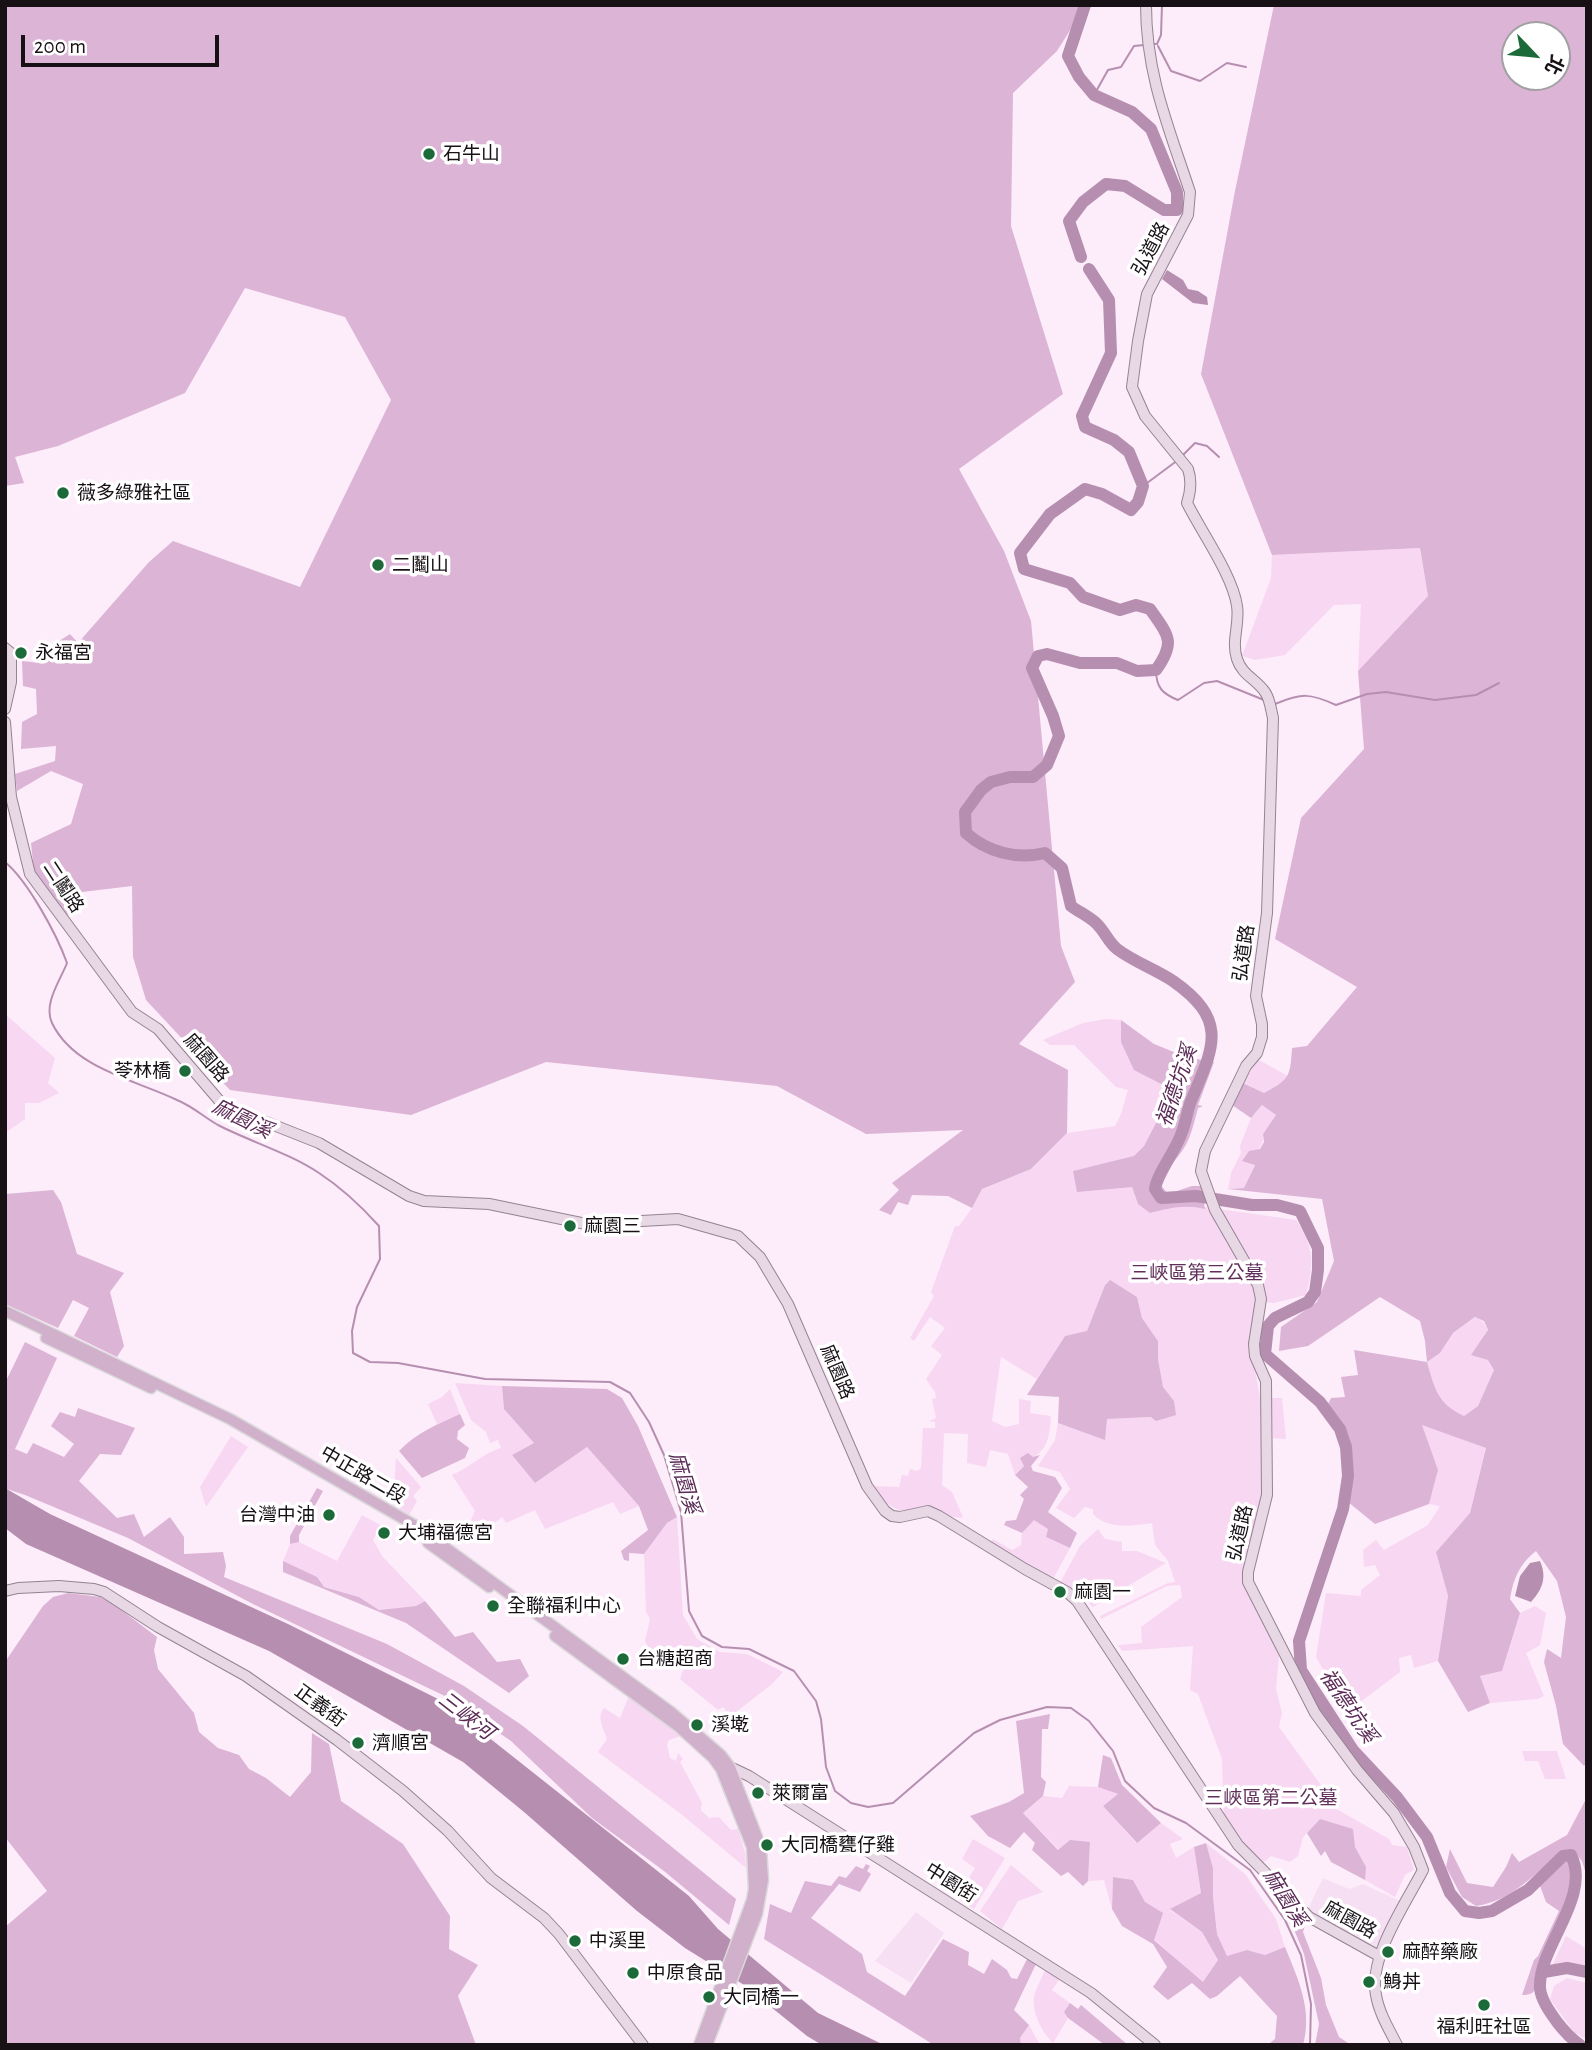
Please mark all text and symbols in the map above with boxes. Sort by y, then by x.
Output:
scale bar [24,21,222,65]
north arrow [1501,21,1571,91]
text: 200 m [34,36,86,57]
text: 北 [1541,52,1566,77]
place label: 石牛山 [443,143,500,165]
marker: 石牛山 [421,146,437,162]
street label: 弘道路 [1128,218,1174,280]
place label: 薇多綠雅社區 [77,482,191,504]
marker: 薇多綠雅社區 [55,485,71,501]
place label: 二鬮山 [392,554,449,576]
marker: 二鬮山 [370,557,386,573]
place label: 永福宮 [35,642,92,664]
marker: 永福宮 [13,645,29,661]
street label: 二鬮路 [38,857,88,917]
street label: 弘道路 [1229,923,1259,983]
street label: 麻園路 [179,1029,233,1087]
water label: 福德坑溪 [1151,1042,1203,1130]
place label: 苓林橋 [114,1060,171,1082]
marker: 苓林橋 [177,1063,193,1079]
water label: 麻園溪 [208,1094,276,1144]
place label: 麻園三 [584,1215,641,1237]
marker: 麻園三 [562,1218,578,1234]
park label: 三峽區第三公墓 [1131,1262,1263,1284]
street label: 麻園路 [815,1341,859,1403]
street label: 中正路二段 [316,1441,410,1509]
water label: 麻園溪 [663,1449,705,1517]
street label: 弘道路 [1222,1503,1258,1563]
place label: 台灣中油 [239,1504,315,1526]
marker: 台灣中油 [321,1507,337,1523]
place label: 大埔福德宮 [398,1522,493,1544]
marker: 大埔福德宮 [376,1525,392,1541]
place label: 麻園一 [1074,1581,1131,1603]
marker: 麻園一 [1052,1584,1068,1600]
place label: 全聯福利中心 [507,1595,621,1617]
marker: 全聯福利中心 [485,1598,501,1614]
place label: 台糖超商 [637,1648,713,1670]
marker: 台糖超商 [615,1651,631,1667]
water label: 福德坑溪 [1314,1664,1382,1748]
street label: 正義街 [290,1680,350,1732]
water label: 三峽河 [433,1687,499,1745]
place label: 溪墘 [711,1714,749,1736]
marker: 溪墘 [689,1717,705,1733]
place label: 濟順宮 [372,1732,429,1754]
marker: 濟順宮 [350,1735,366,1751]
place label: 萊爾富 [772,1782,829,1804]
marker: 萊爾富 [750,1785,766,1801]
park label: 三峽區第二公墓 [1205,1787,1337,1809]
place label: 大同橋甕仔雞 [781,1834,895,1856]
marker: 大同橋甕仔雞 [759,1837,775,1853]
street label: 中園街 [921,1858,981,1908]
water label: 麻園溪 [1258,1865,1312,1931]
street label: 麻園路 [1320,1896,1380,1944]
place label: 中溪里 [589,1930,646,1952]
marker: 中溪里 [567,1933,583,1949]
place label: 麻醉藥廠 [1402,1941,1478,1963]
marker: 麻醉藥廠 [1380,1944,1396,1960]
place label: 中原食品 [647,1962,723,1984]
marker: 中原食品 [625,1965,641,1981]
place label: 鯓丼 [1383,1971,1421,1993]
marker: 鯓丼 [1361,1974,1377,1990]
place label: 大同橋一 [723,1986,799,2008]
marker: 大同橋一 [701,1989,717,2005]
marker: 福利旺社區 [1476,1997,1492,2013]
place label: 福利旺社區 [1437,2016,1531,2038]

